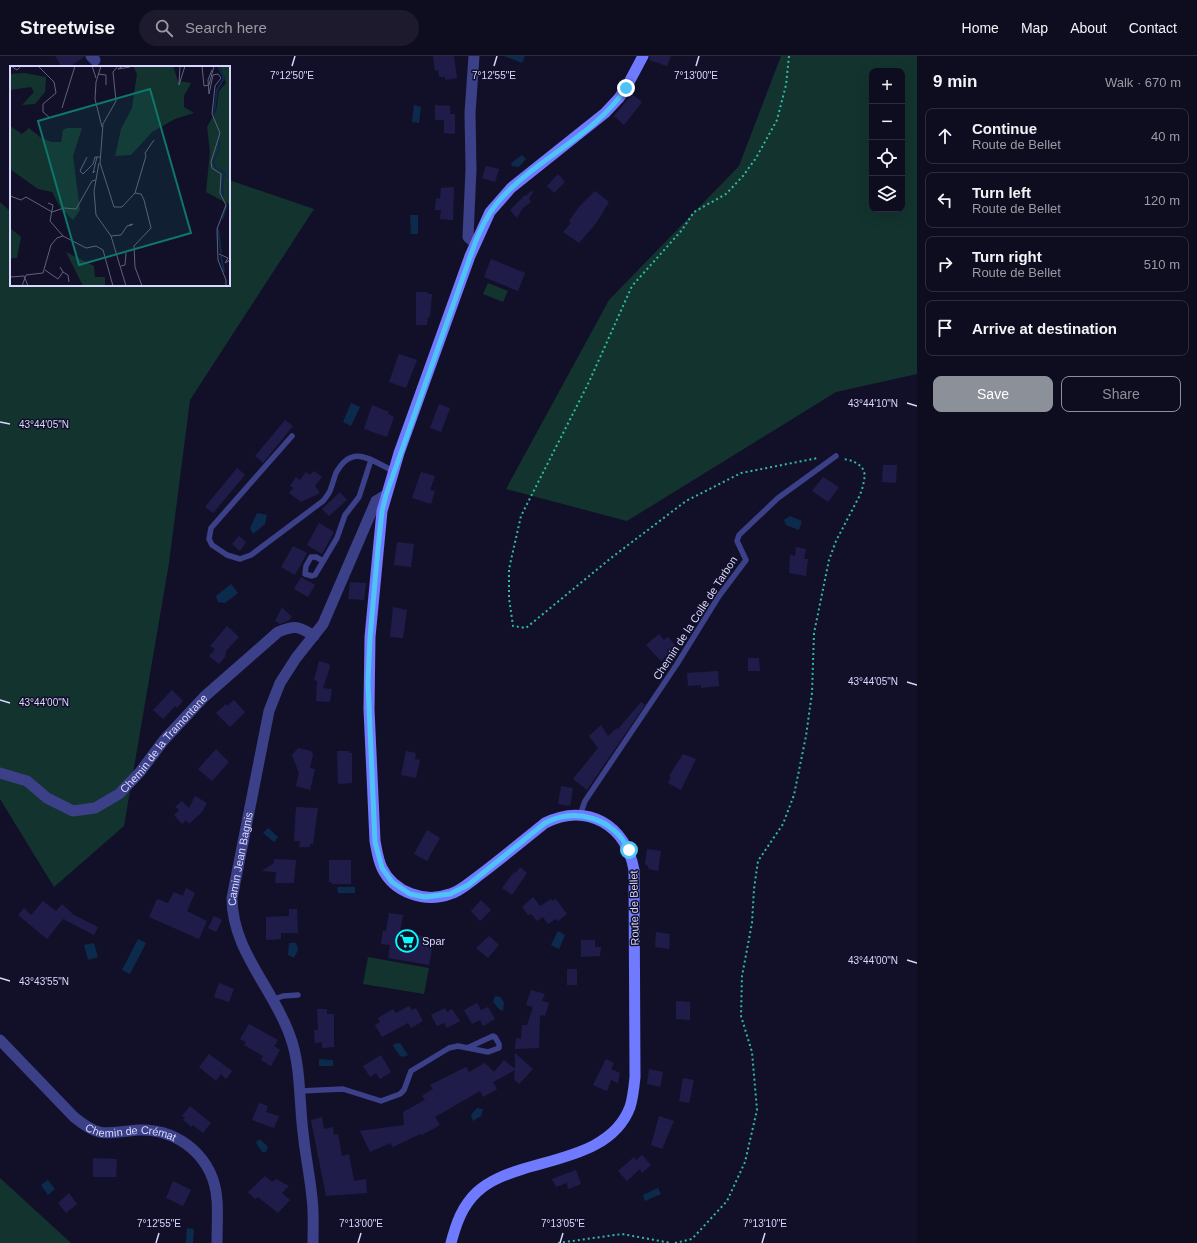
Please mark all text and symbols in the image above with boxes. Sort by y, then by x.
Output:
search box [139,10,419,46]
text: Streetwise [20,17,115,38]
icon: search [153,17,175,39]
text: Search here [185,19,267,36]
text: Home [962,20,999,36]
text: Map [1021,20,1048,36]
text: About [1070,20,1107,36]
text: Contact [1129,20,1177,36]
inset map [10,66,230,286]
map controls [869,68,905,212]
button: + [869,68,905,104]
text: 7°12'50"E [270,70,314,81]
text: 7°12'55"E [472,70,516,81]
text: 7°13'00"E [674,70,718,81]
text: 9 min [933,72,977,91]
text: Walk · 670 m [1105,75,1181,90]
route end [617,79,635,97]
button: − [869,104,905,140]
text: Continue [972,120,1037,137]
icon: ahead [934,125,956,147]
text: 40 m [1151,129,1180,144]
text: Route de Bellet [972,137,1061,152]
button: locate [869,140,905,176]
button: layers [869,176,905,212]
text: Turn left [972,184,1031,201]
icon: left [934,189,956,211]
text: 120 m [1144,193,1180,208]
text: Route de Bellet [972,201,1061,216]
text: Turn right [972,248,1042,265]
icon: right [934,253,956,275]
text: 510 m [1144,257,1180,272]
text: Route de Bellet [972,265,1061,280]
icon: arrive [934,317,956,339]
text: Arrive at destination [972,320,1117,337]
button: Save [933,376,1053,412]
button: Share [1061,376,1181,412]
text: 43°44'10"N [848,398,898,409]
text: 43°44'05"N [19,419,69,430]
street label: Chemin de la Colle de Tarbon [651,554,739,682]
text: 43°44'05"N [848,676,898,687]
street label: Chemin de la Tramontane [118,692,210,795]
text: 43°44'00"N [19,697,69,708]
street label: Camin Jean Bagnis [226,810,255,906]
route start [620,841,638,859]
street label: Route de Bellet [627,870,641,946]
supermarket icon: Spar [394,928,420,954]
place label: Spar [422,935,446,947]
text: 43°44'00"N [848,955,898,966]
text: 43°43'55"N [19,976,69,987]
street label: Chemin de Crémat [83,1121,178,1143]
text: 7°12'55"E [137,1218,181,1229]
text: 7°13'00"E [339,1218,383,1229]
text: 7°13'05"E [541,1218,585,1229]
text: 7°13'10"E [743,1218,787,1229]

